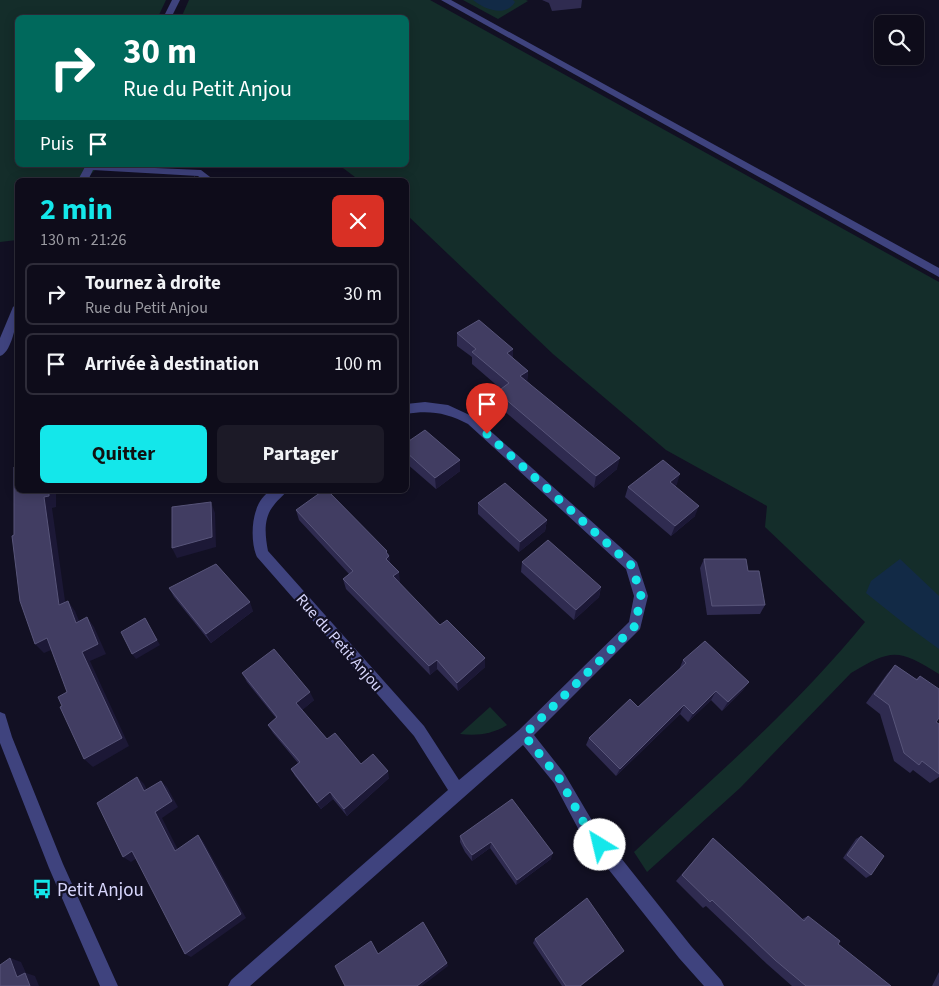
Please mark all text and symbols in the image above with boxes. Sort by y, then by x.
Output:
map controls [874,15,924,65]
button: search [874,15,924,65]
text: 30 m [123,27,197,77]
icon: right [40,35,105,100]
text: Rue du Petit Anjou [123,73,292,105]
icon: arrive [84,130,112,158]
text: Puis [40,131,74,158]
text: 2 min [40,188,113,231]
button: close [332,195,384,247]
text: 130 m · 21:26 [40,229,127,251]
text: Tournez à droite [85,270,221,297]
icon: right [42,280,70,308]
text: 30 m [344,281,382,308]
text: Rue du Petit Anjou [85,297,208,319]
icon: arrive [42,350,70,378]
text: Arrivée à destination [85,351,259,378]
text: 100 m [334,351,382,378]
pin [466,383,508,434]
icon: arrive [473,390,501,418]
button: Quitter [40,425,207,483]
button: Partager [217,425,384,483]
street label: Rue du Petit Anjou [291,589,388,696]
position arrow [573,818,625,870]
place label: Petit Anjou [57,877,144,904]
bus stop icon: Petit Anjou [31,878,53,900]

